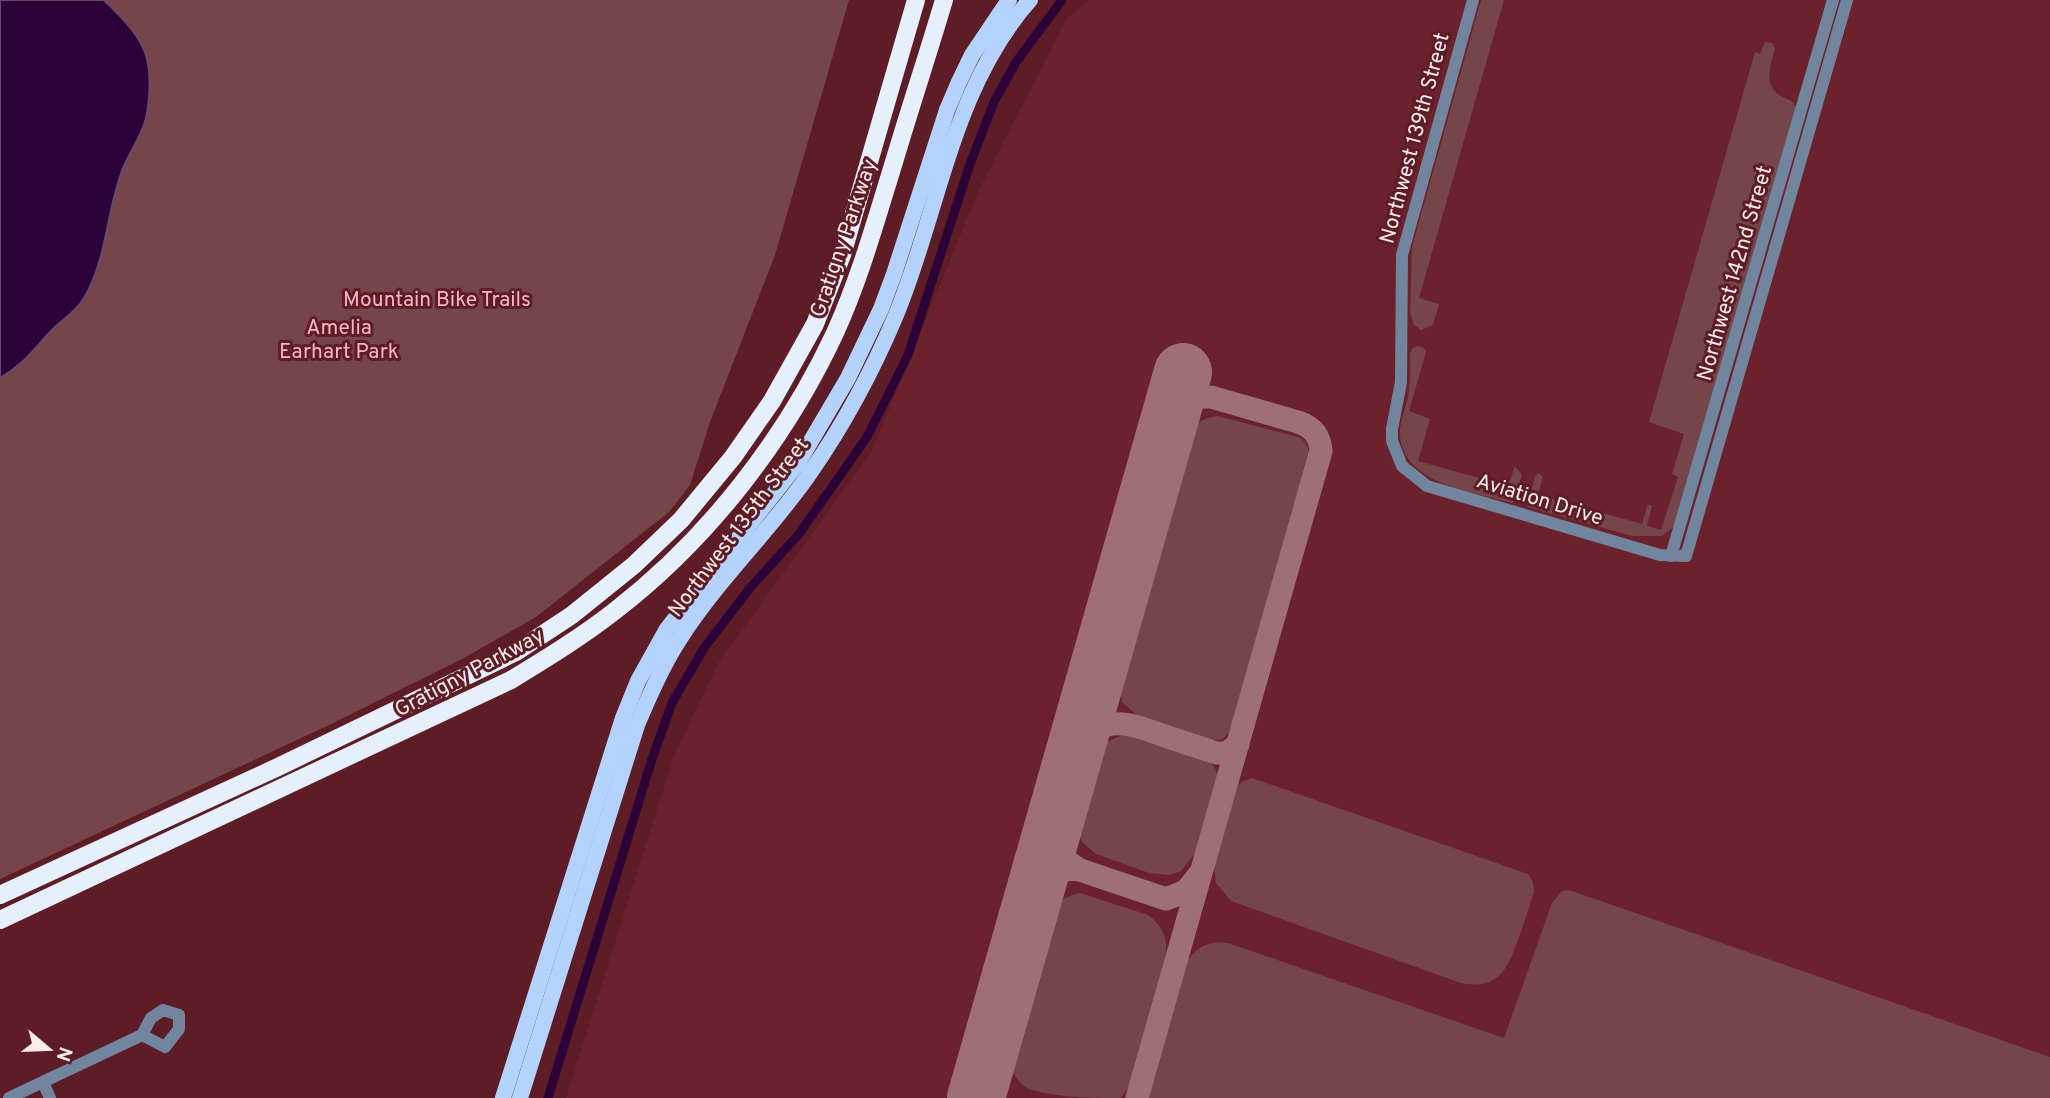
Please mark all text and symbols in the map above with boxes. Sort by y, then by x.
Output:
street label: Northwest 139th Street [1374,30,1457,247]
street label: Gratigny Parkway [805,156,884,321]
street label: Northwest 142nd Street [1692,163,1779,384]
park label: Mountain Bike Trails [343,287,531,314]
park label: Amelia Earhart Park [279,315,399,366]
street label: Northwest 135th Street [663,433,816,623]
street label: Aviation Drive [1473,468,1606,532]
street label: Gratigny Parkway [390,623,549,724]
north arrow [14,1014,84,1084]
text: N [50,1044,77,1064]

